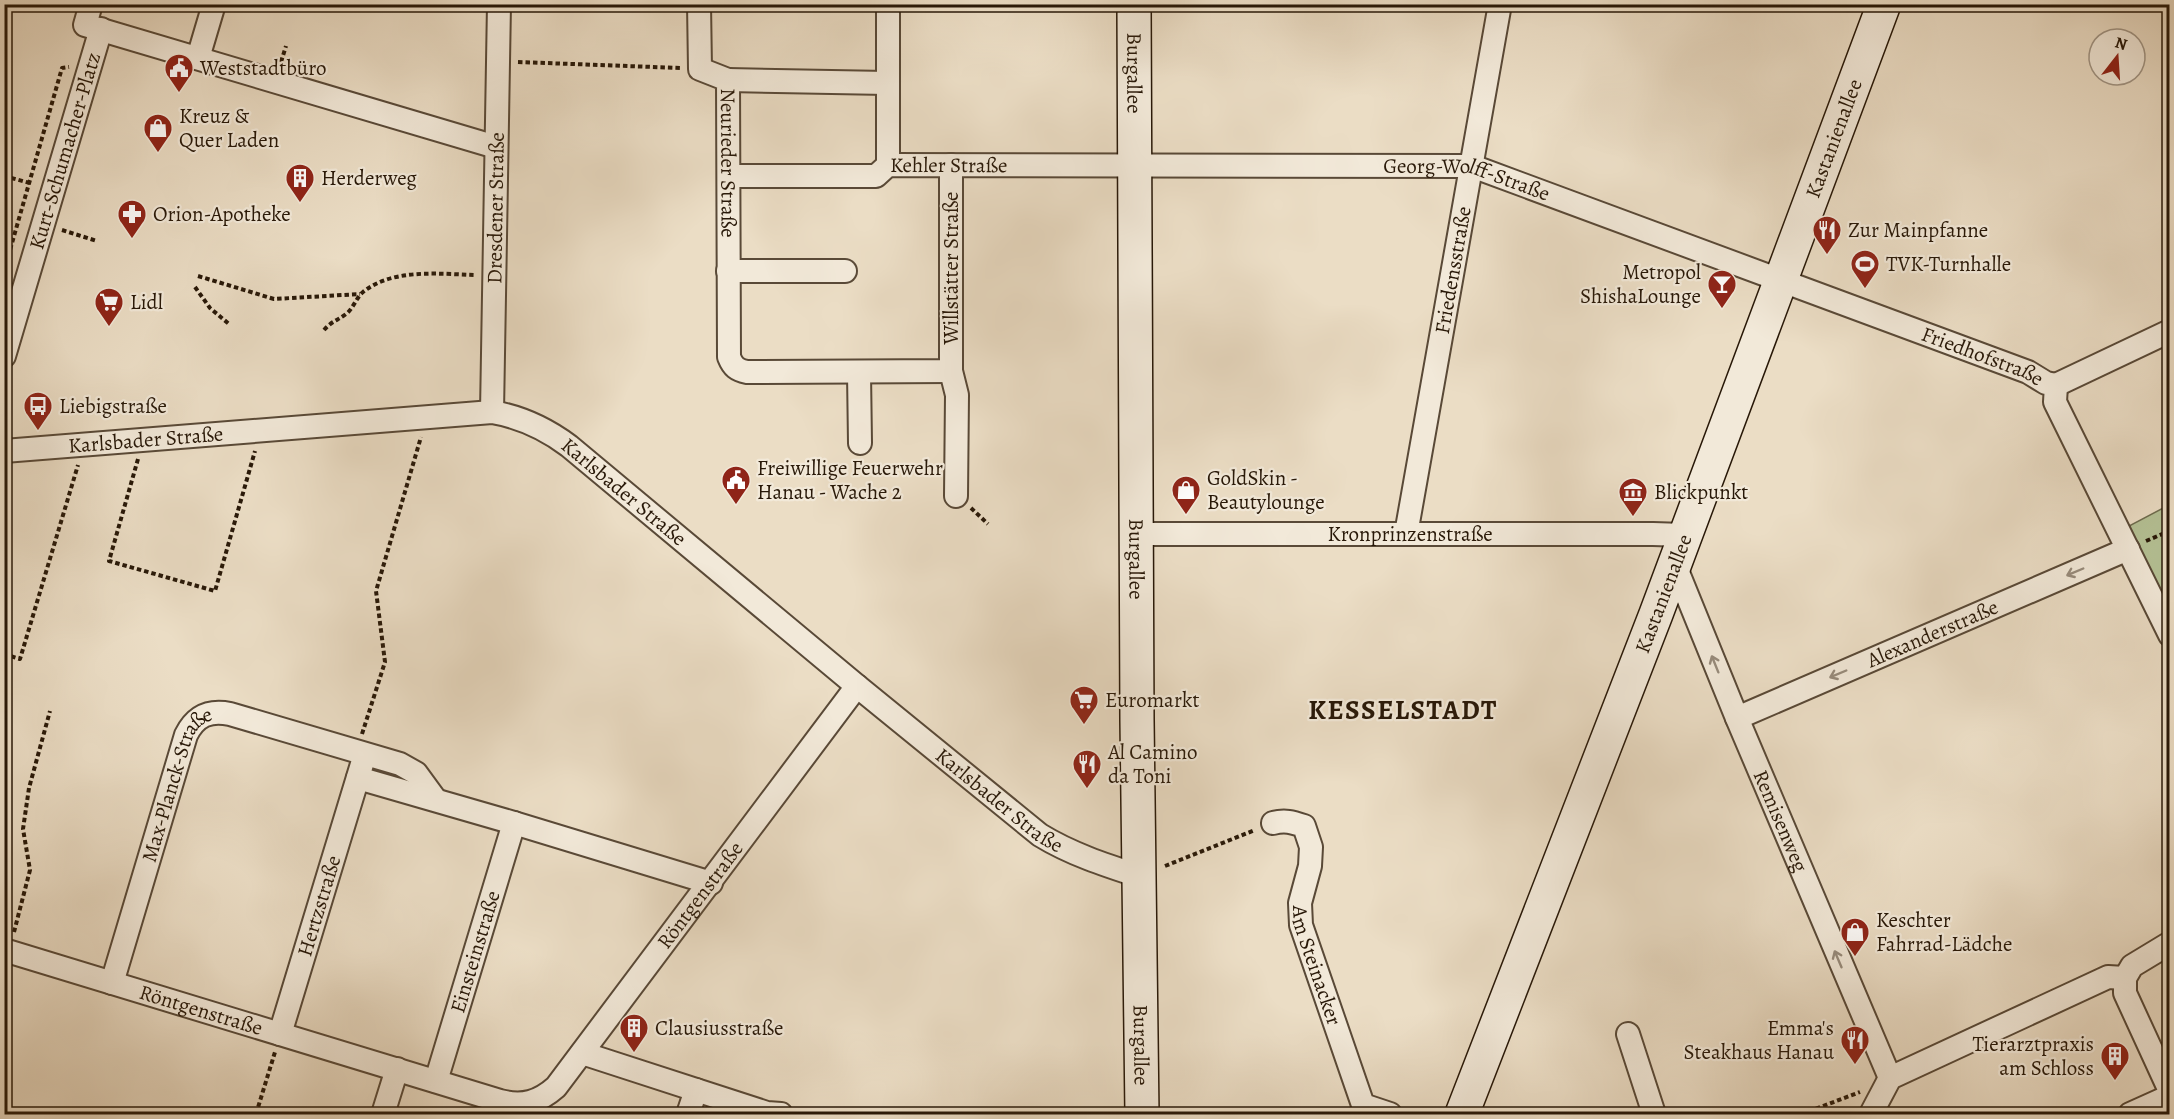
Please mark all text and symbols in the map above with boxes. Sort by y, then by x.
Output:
north arrow [2087,27,2147,87]
text: N [2112,31,2130,56]
street label: Burgallee [1120,32,1148,114]
street label: Kurt-Schumacher-Platz [22,49,107,253]
public building icon: Weststadtbüro [163,52,195,94]
place label: Weststadtbüro [199,54,326,82]
street label: Kastanienallee [1799,75,1869,202]
street label: Neurieder Straße [714,88,743,238]
place label: Kreuz & Quer Laden [179,102,279,154]
shop icon: Kreuz & Quer Laden [142,112,174,154]
street label: Dresdener Straße [480,132,511,284]
street label: Kehler Straße [890,151,1008,179]
street label: Georg-Wolff-Straße [1383,152,1554,208]
building icon: Herderweg [284,162,316,204]
place label: Herderweg [321,164,417,192]
street label: Willstätter Straße [937,191,965,346]
pharmacy icon: Orion-Apotheke [116,198,148,240]
place label: Orion-Apotheke [153,200,291,228]
street label: Friedensstraße [1428,204,1478,336]
restaurant icon: Zur Mainpfanne [1811,214,1843,256]
place label: Zur Mainpfanne [1848,216,1988,244]
sports icon: TVK-Turnhalle [1849,248,1881,290]
place label: TVK-Turnhalle [1886,250,2011,278]
place label: Metropol ShishaLounge [1580,258,1701,310]
bar icon: Metropol ShishaLounge [1706,268,1738,310]
supermarket icon: Lidl [93,286,125,328]
place label: Lidl [130,288,163,316]
street label: Friedhofstraße [1918,320,2049,392]
bus stop icon: Liebigstraße [22,390,54,432]
place label: Liebigstraße [59,392,167,420]
street label: Karlsbader Straße [67,420,224,460]
street label: Karlsbader Straße [555,431,693,552]
place label: Freiwillige Feuerwehr Hanau - Wache 2 [757,454,943,506]
public building icon: Freiwillige Feuerwehr Hanau - Wache 2 [720,464,752,506]
place label: GoldSkin - Beautylounge [1207,464,1325,516]
shop icon: GoldSkin - Beautylounge [1170,474,1202,516]
museum icon: Blickpunkt [1617,476,1649,518]
place label: Blickpunkt [1654,478,1748,506]
street label: Burgallee [1122,518,1150,600]
street label: Kronprinzenstraße [1327,520,1493,548]
street label: Kastanienallee [1628,530,1699,657]
one-way arrow [2066,567,2084,578]
street label: Alexanderstraße [1862,593,2003,675]
one-way arrow [1709,655,1720,673]
one-way arrow [1829,669,1847,680]
supermarket icon: Euromarkt [1068,684,1100,726]
place label: Euromarkt [1105,686,1199,714]
district label: KESSELSTADT [1308,692,1498,728]
street label: Max-Planck-Straße [135,700,216,865]
place label: Al Camino da Toni [1107,738,1197,790]
street label: Karlsbader Straße [930,741,1068,859]
restaurant icon: Al Camino da Toni [1071,748,1103,790]
street label: Remisenweg [1747,765,1815,877]
street label: Röntgenstraße [651,836,749,954]
street label: Hertzstraße [290,852,348,960]
street label: Einsteinstraße [443,887,507,1016]
street label: Am Steinacker [1285,904,1348,1029]
place label: Keschter Fahrrad-Lädche [1876,906,2012,958]
shop icon: Keschter Fahrrad-Lädche [1839,916,1871,958]
one-way arrow [1832,950,1843,969]
street label: Röntgenstraße [136,978,266,1042]
street label: Burgallee [1127,1004,1156,1086]
building icon: Clausiusstraße [618,1012,650,1054]
place label: Clausiusstraße [655,1014,783,1042]
place label: Emma's Steakhaus Hanau [1683,1014,1835,1066]
restaurant icon: Emma's Steakhaus Hanau [1839,1024,1871,1066]
place label: Tierarztpraxis am Schloss [1973,1030,2094,1082]
building icon: Tierarztpraxis am Schloss [2099,1040,2131,1082]

